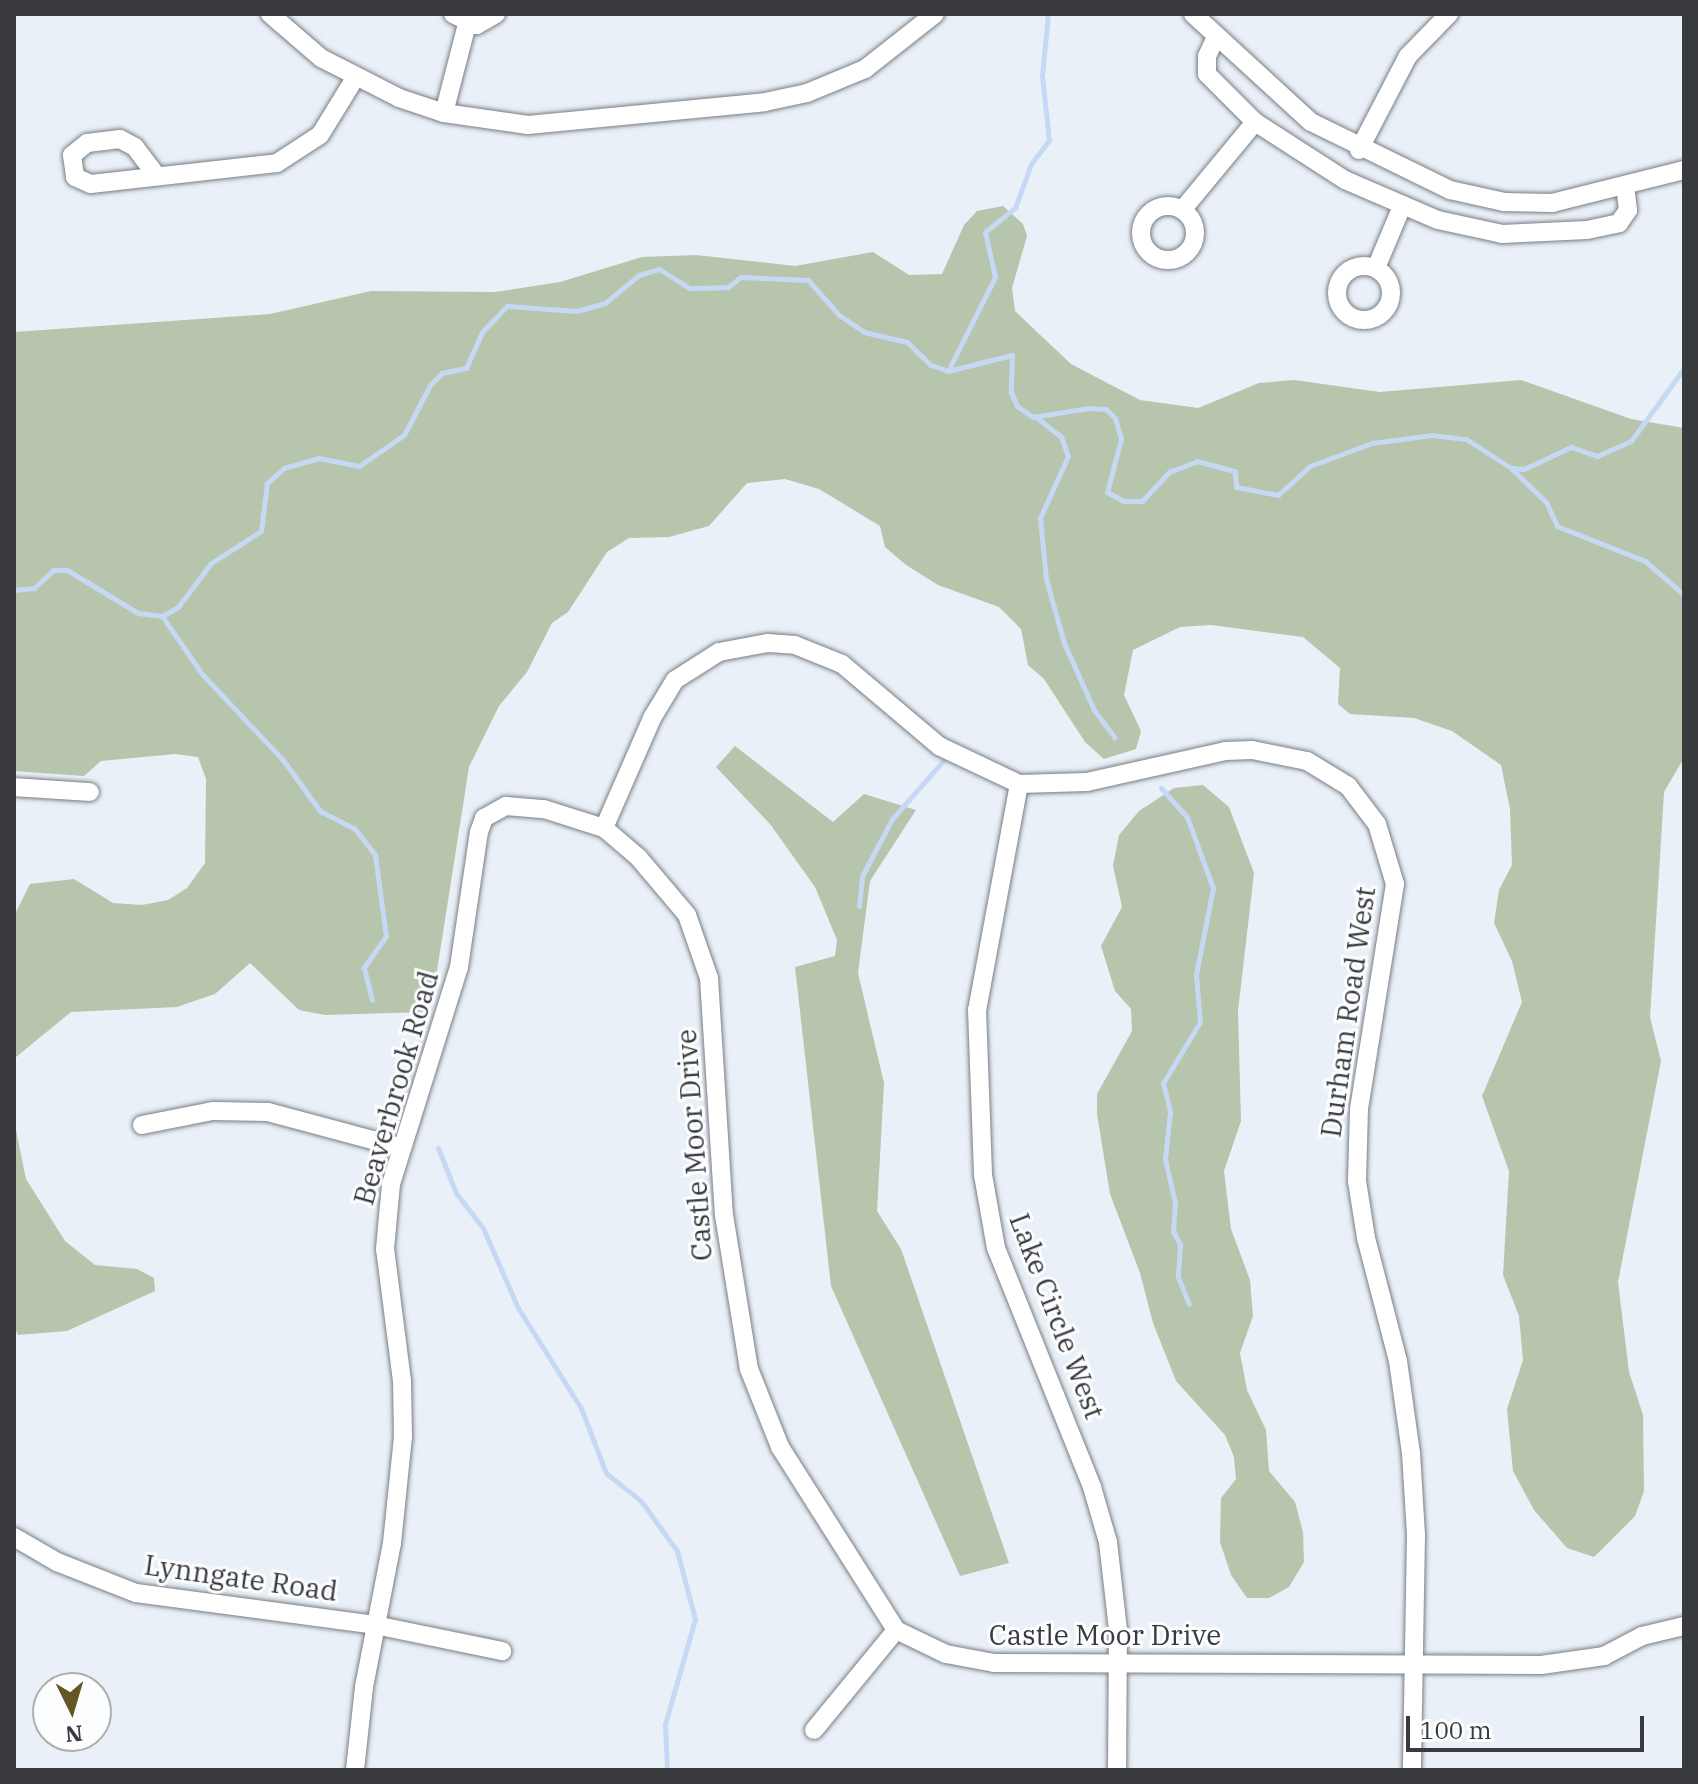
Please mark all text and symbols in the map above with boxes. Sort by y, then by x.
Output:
street label: Durham Road West [1314,884,1382,1140]
street label: Beaverbrook Road [347,967,445,1209]
street label: Castle Moor Drive [669,1028,719,1262]
street label: Lake Circle West [1002,1209,1112,1423]
street label: Lynngate Road [142,1548,340,1608]
street label: Castle Moor Drive [989,1618,1221,1652]
north arrow [32,1672,112,1752]
scale bar [1410,1700,1648,1750]
text: 100 m [1420,1714,1492,1746]
text: N [64,1719,84,1750]

